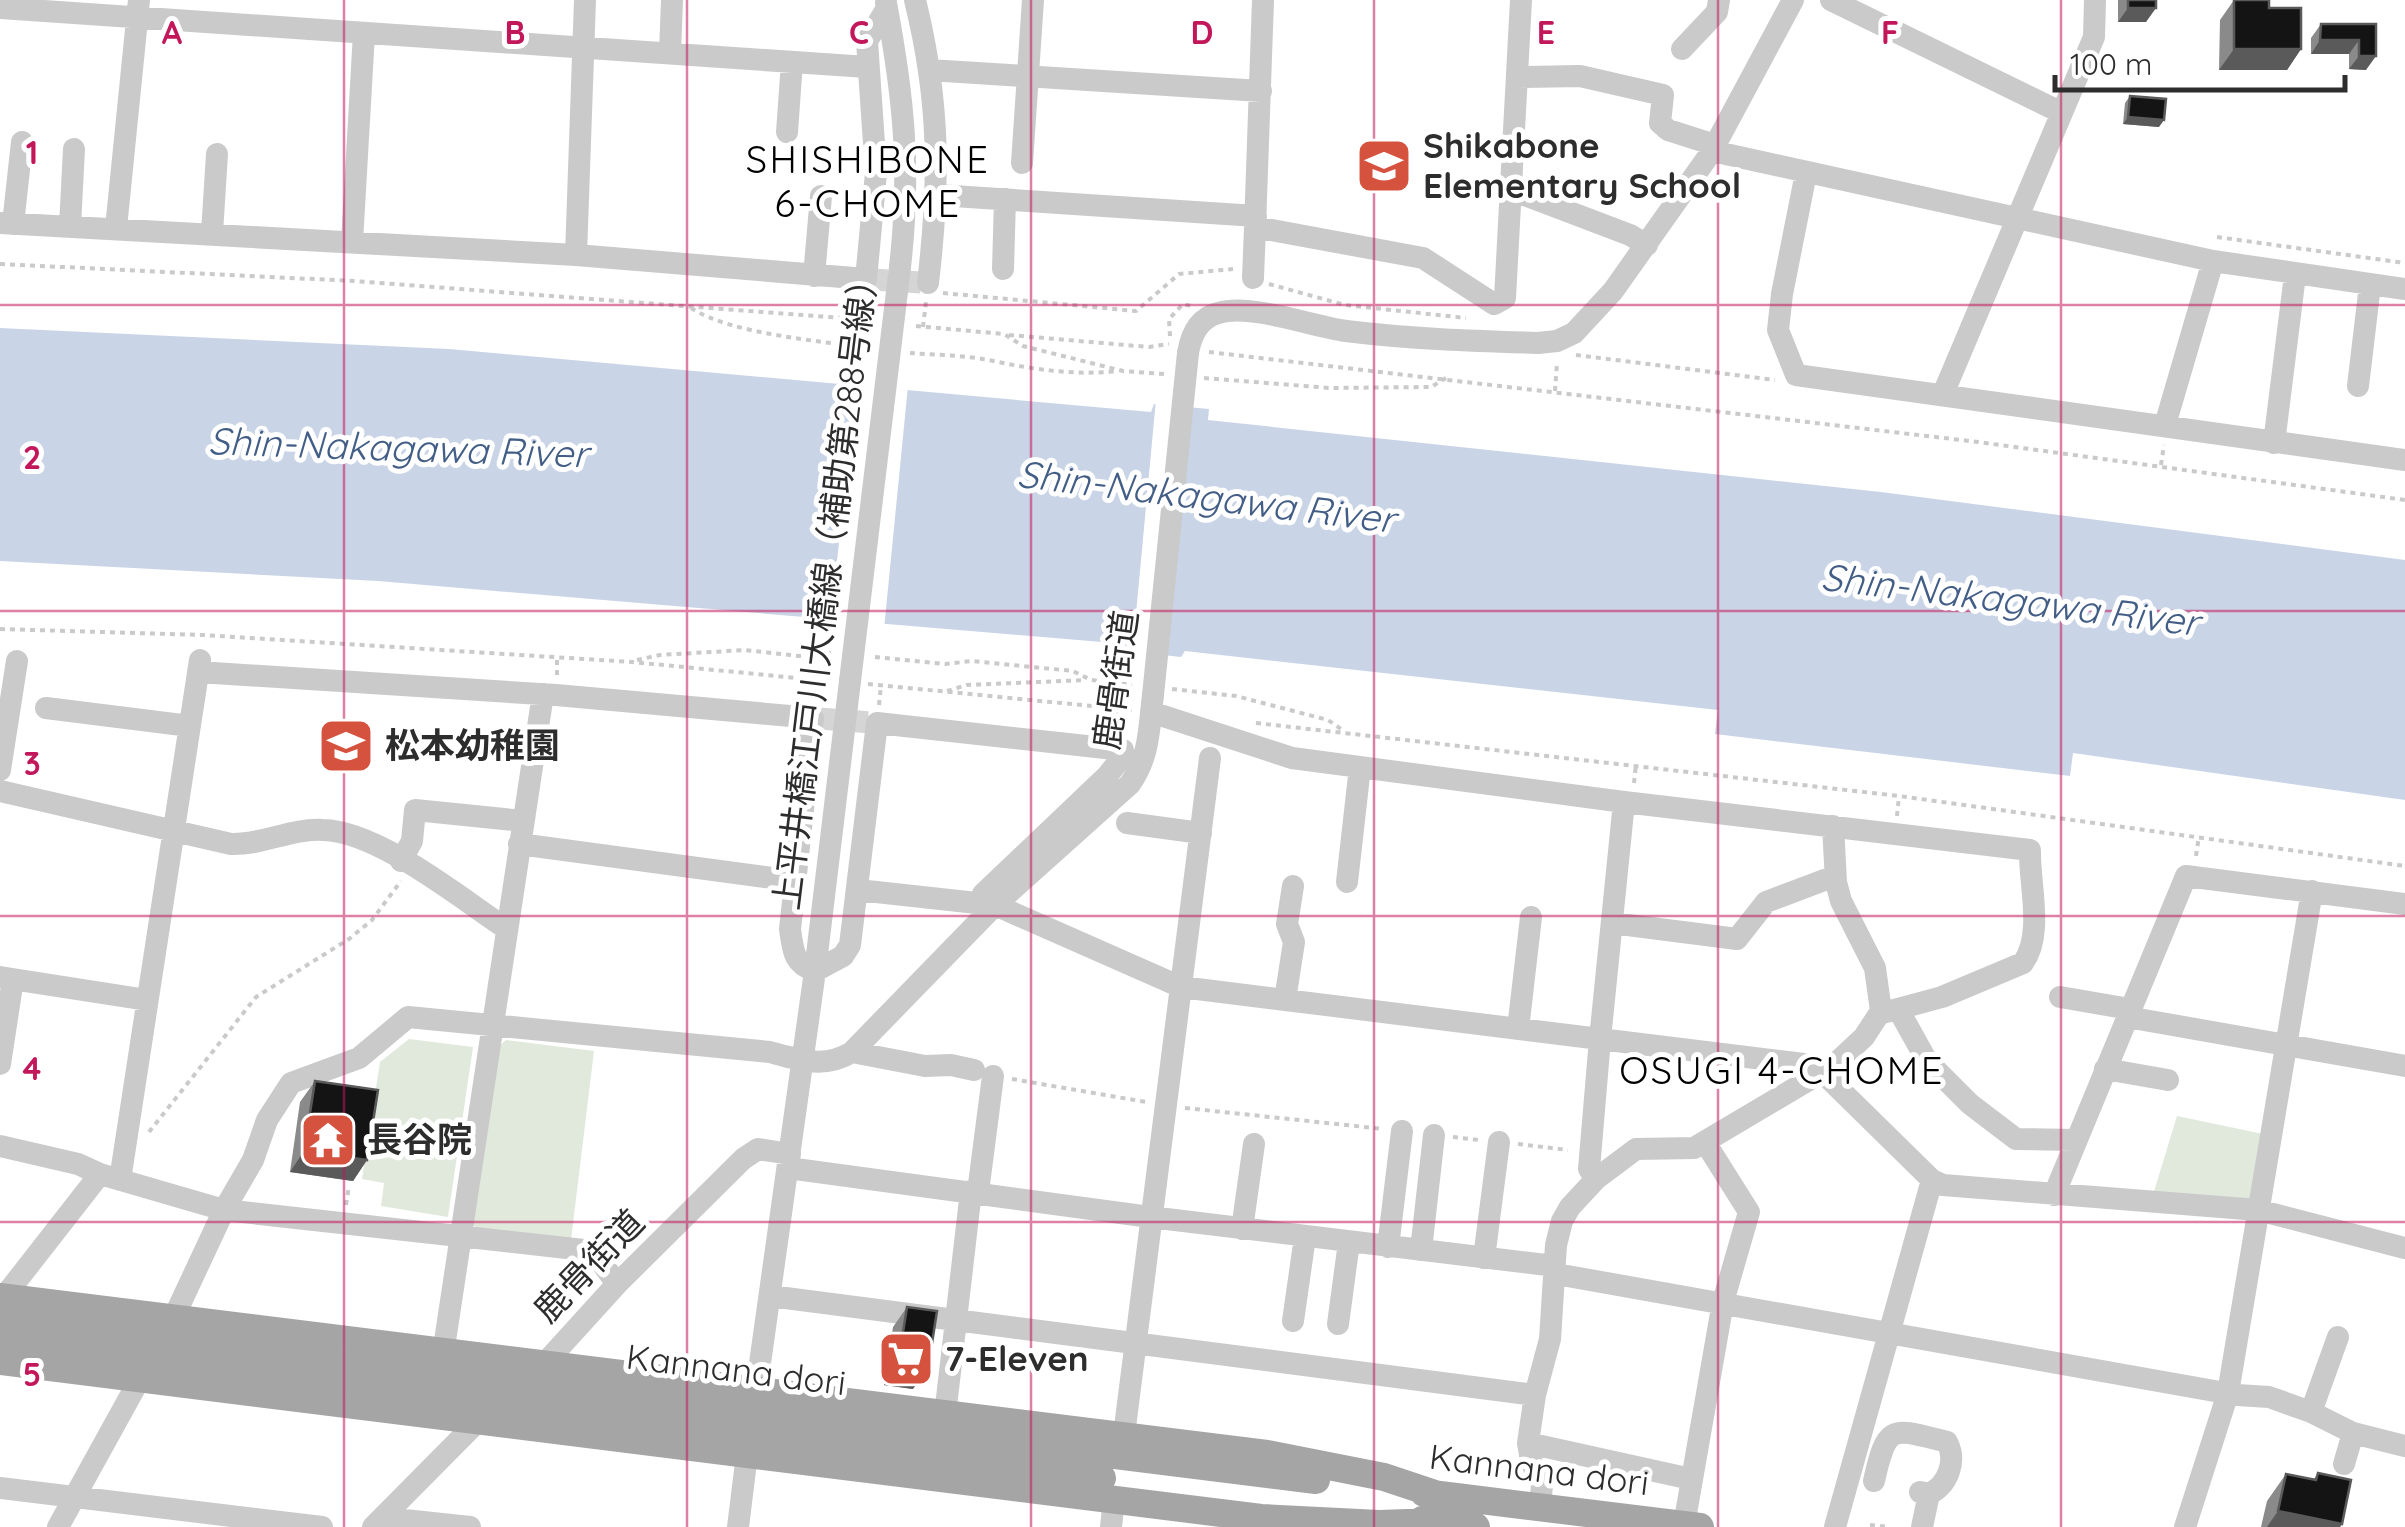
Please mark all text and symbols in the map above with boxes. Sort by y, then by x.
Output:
text: A [162,12,183,52]
text: B [505,12,525,52]
text: C [849,12,869,52]
text: D [1191,12,1213,52]
text: E [1537,12,1555,52]
text: F [1881,12,1899,52]
scale bar [2055,30,2345,92]
text: 100 m [2070,45,2152,83]
place label: Shikabone Elementary School [1423,123,1741,207]
text: 1 [26,132,38,172]
district label: SHISHIBONE 6-CHOME [746,135,990,227]
school or university icon: Shikabone Elementary School [1354,136,1414,196]
street label: 上平井橋江戸川大橋線（補助第288号線） [763,260,887,912]
water label: Shin-Nakagawa River [207,416,593,478]
text: 2 [23,437,41,477]
water label: Shin-Nakagawa River [1015,449,1402,544]
water label: Shin-Nakagawa River [1819,552,2206,647]
street label: 鹿骨街道 [1083,607,1147,752]
school or university icon: 松本幼稚園 [316,716,376,776]
place label: 松本幼稚園 [385,723,560,767]
text: 3 [23,743,41,783]
district label: OSUGI 4-CHOME [1619,1046,1945,1094]
text: 4 [23,1048,42,1088]
temple icon: 長谷院 [298,1110,358,1170]
place label: 長谷院 [367,1117,472,1161]
street label: 鹿骨街道 [524,1200,653,1331]
supermarket icon: 7-Eleven [876,1329,936,1389]
street label: Kannana dori [624,1334,848,1404]
place label: 7-Eleven [945,1336,1089,1380]
text: 5 [23,1354,41,1394]
street label: Kannana dori [1427,1434,1651,1504]

